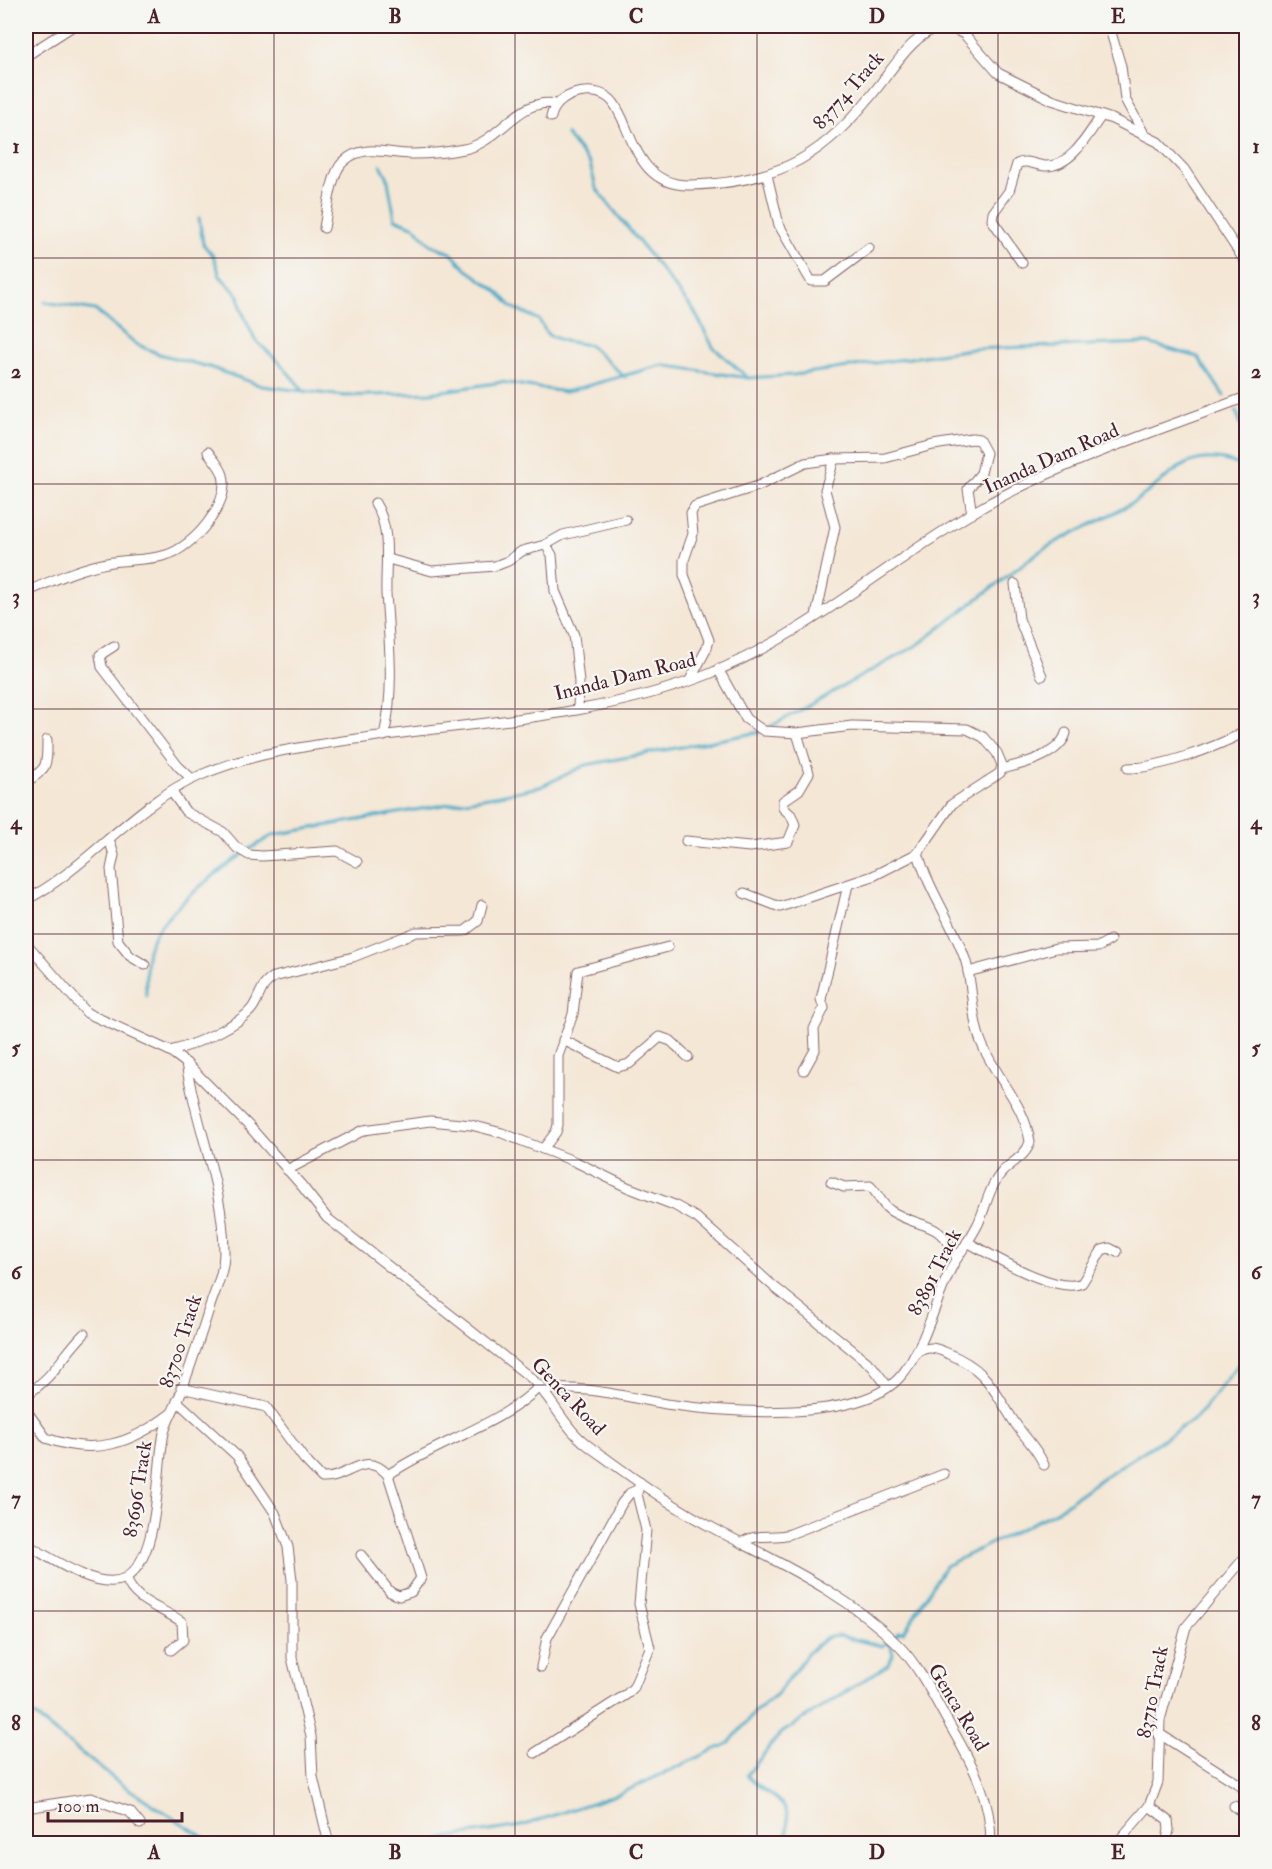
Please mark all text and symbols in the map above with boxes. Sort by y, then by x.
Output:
text: A [147,4,161,29]
text: B [388,4,402,29]
text: C [629,4,643,29]
text: D [869,4,885,29]
text: E [1111,4,1126,29]
street label: 83774 Track [807,46,890,135]
text: 1 [12,134,20,159]
text: 1 [1252,134,1260,159]
text: 2 [11,359,21,384]
text: 2 [1251,359,1261,384]
street label: Inanda Dam Road [980,417,1123,499]
text: 3 [12,584,20,609]
text: 3 [1252,584,1260,609]
street label: Inanda Dam Road [552,647,699,706]
text: 4 [10,810,23,835]
text: 4 [1250,810,1263,835]
text: 5 [12,1035,22,1060]
text: 5 [1252,1035,1262,1060]
street label: 83891 Track [902,1224,967,1320]
text: 6 [11,1260,23,1285]
text: 6 [1251,1260,1263,1285]
street label: 83700 Track [154,1291,207,1391]
street label: Genca Road [526,1352,611,1441]
street label: 83696 Track [118,1438,158,1539]
text: 7 [11,1486,21,1511]
text: 7 [1251,1486,1261,1511]
street label: 83710 Track [1131,1643,1174,1740]
street label: Genca Road [923,1659,995,1756]
text: 8 [11,1711,21,1736]
text: 8 [1251,1711,1261,1736]
scale bar [48,1785,182,1823]
text: 100 m [57,1795,100,1818]
text: A [147,1840,161,1865]
text: B [388,1840,402,1865]
text: C [629,1840,643,1865]
text: D [869,1840,885,1865]
text: E [1111,1840,1126,1865]

